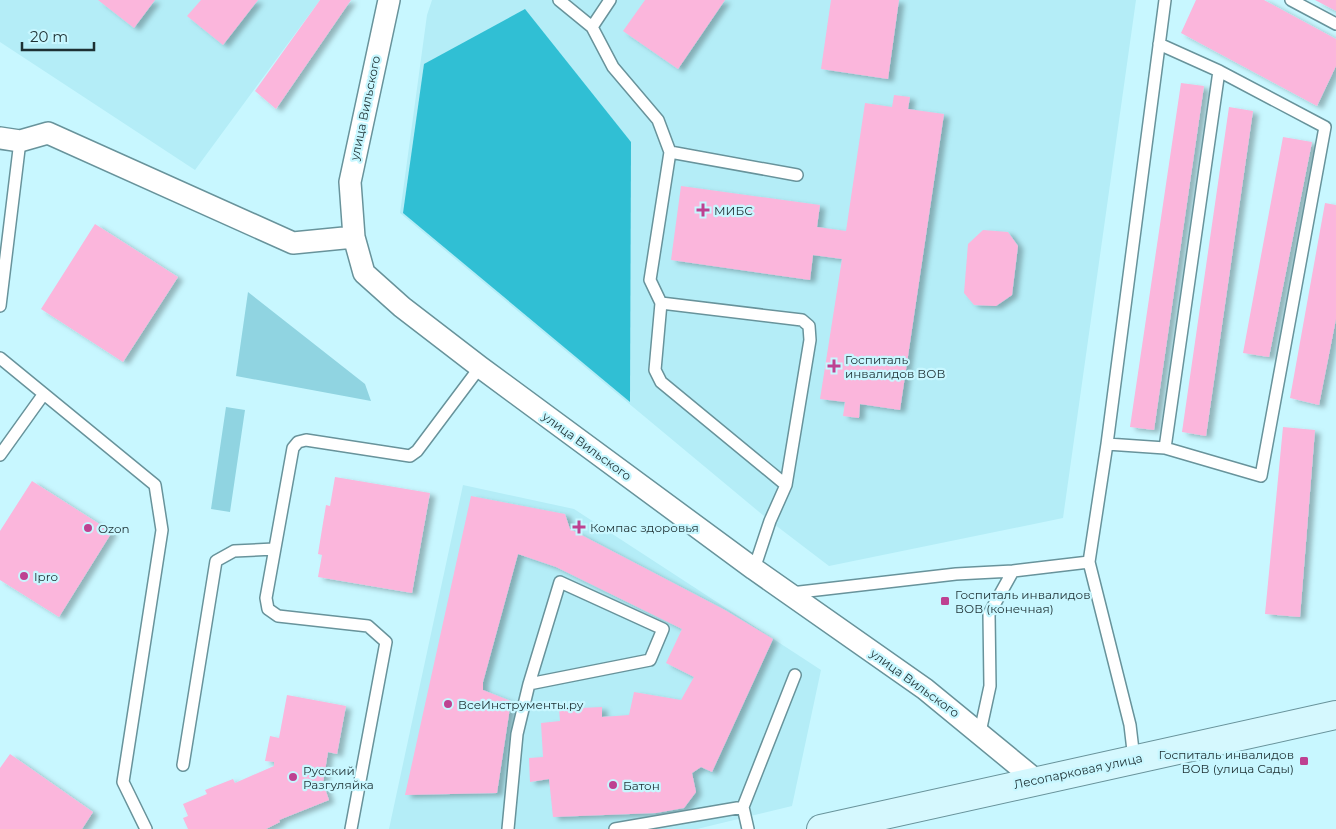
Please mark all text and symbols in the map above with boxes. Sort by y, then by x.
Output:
scale bar [22,20,95,52]
text: 20 m [30,27,68,46]
street label: улица Вильского [346,54,383,163]
marker: МИБС [696,203,710,217]
place label: МИБС [714,203,753,218]
place label: Госпиталь инвалидов ВОВ [845,352,946,381]
marker: Госпиталь инвалидов ВОВ [827,359,841,373]
street label: улица Вильского [539,408,635,484]
marker: Компас здоровья [572,520,586,534]
place label: Компас здоровья [590,520,699,535]
place label: Ozon [98,521,130,536]
marker: Ozon [82,522,94,534]
place label: Ipro [34,569,58,584]
marker: Ipro [18,570,30,582]
place label: Госпиталь инвалидов ВОВ (конечная) [955,587,1091,616]
marker: Госпиталь инвалидов ВОВ (конечная) [939,595,951,607]
street label: улица Вильского [867,645,963,721]
place label: ВсеИнструменты.ру [458,697,584,712]
marker: ВсеИнструменты.ру [442,698,454,710]
place label: Госпиталь инвалидов ВОВ (улица Сады) [1158,747,1294,776]
street label: Лесопарковая улица [1012,750,1144,792]
marker: Госпиталь инвалидов ВОВ (улица Сады) [1298,755,1310,767]
place label: Русский Разгуляйка [303,763,374,792]
marker: Русский Разгуляйка [287,771,299,783]
place label: Батон [623,778,660,793]
marker: Батон [607,779,619,791]

